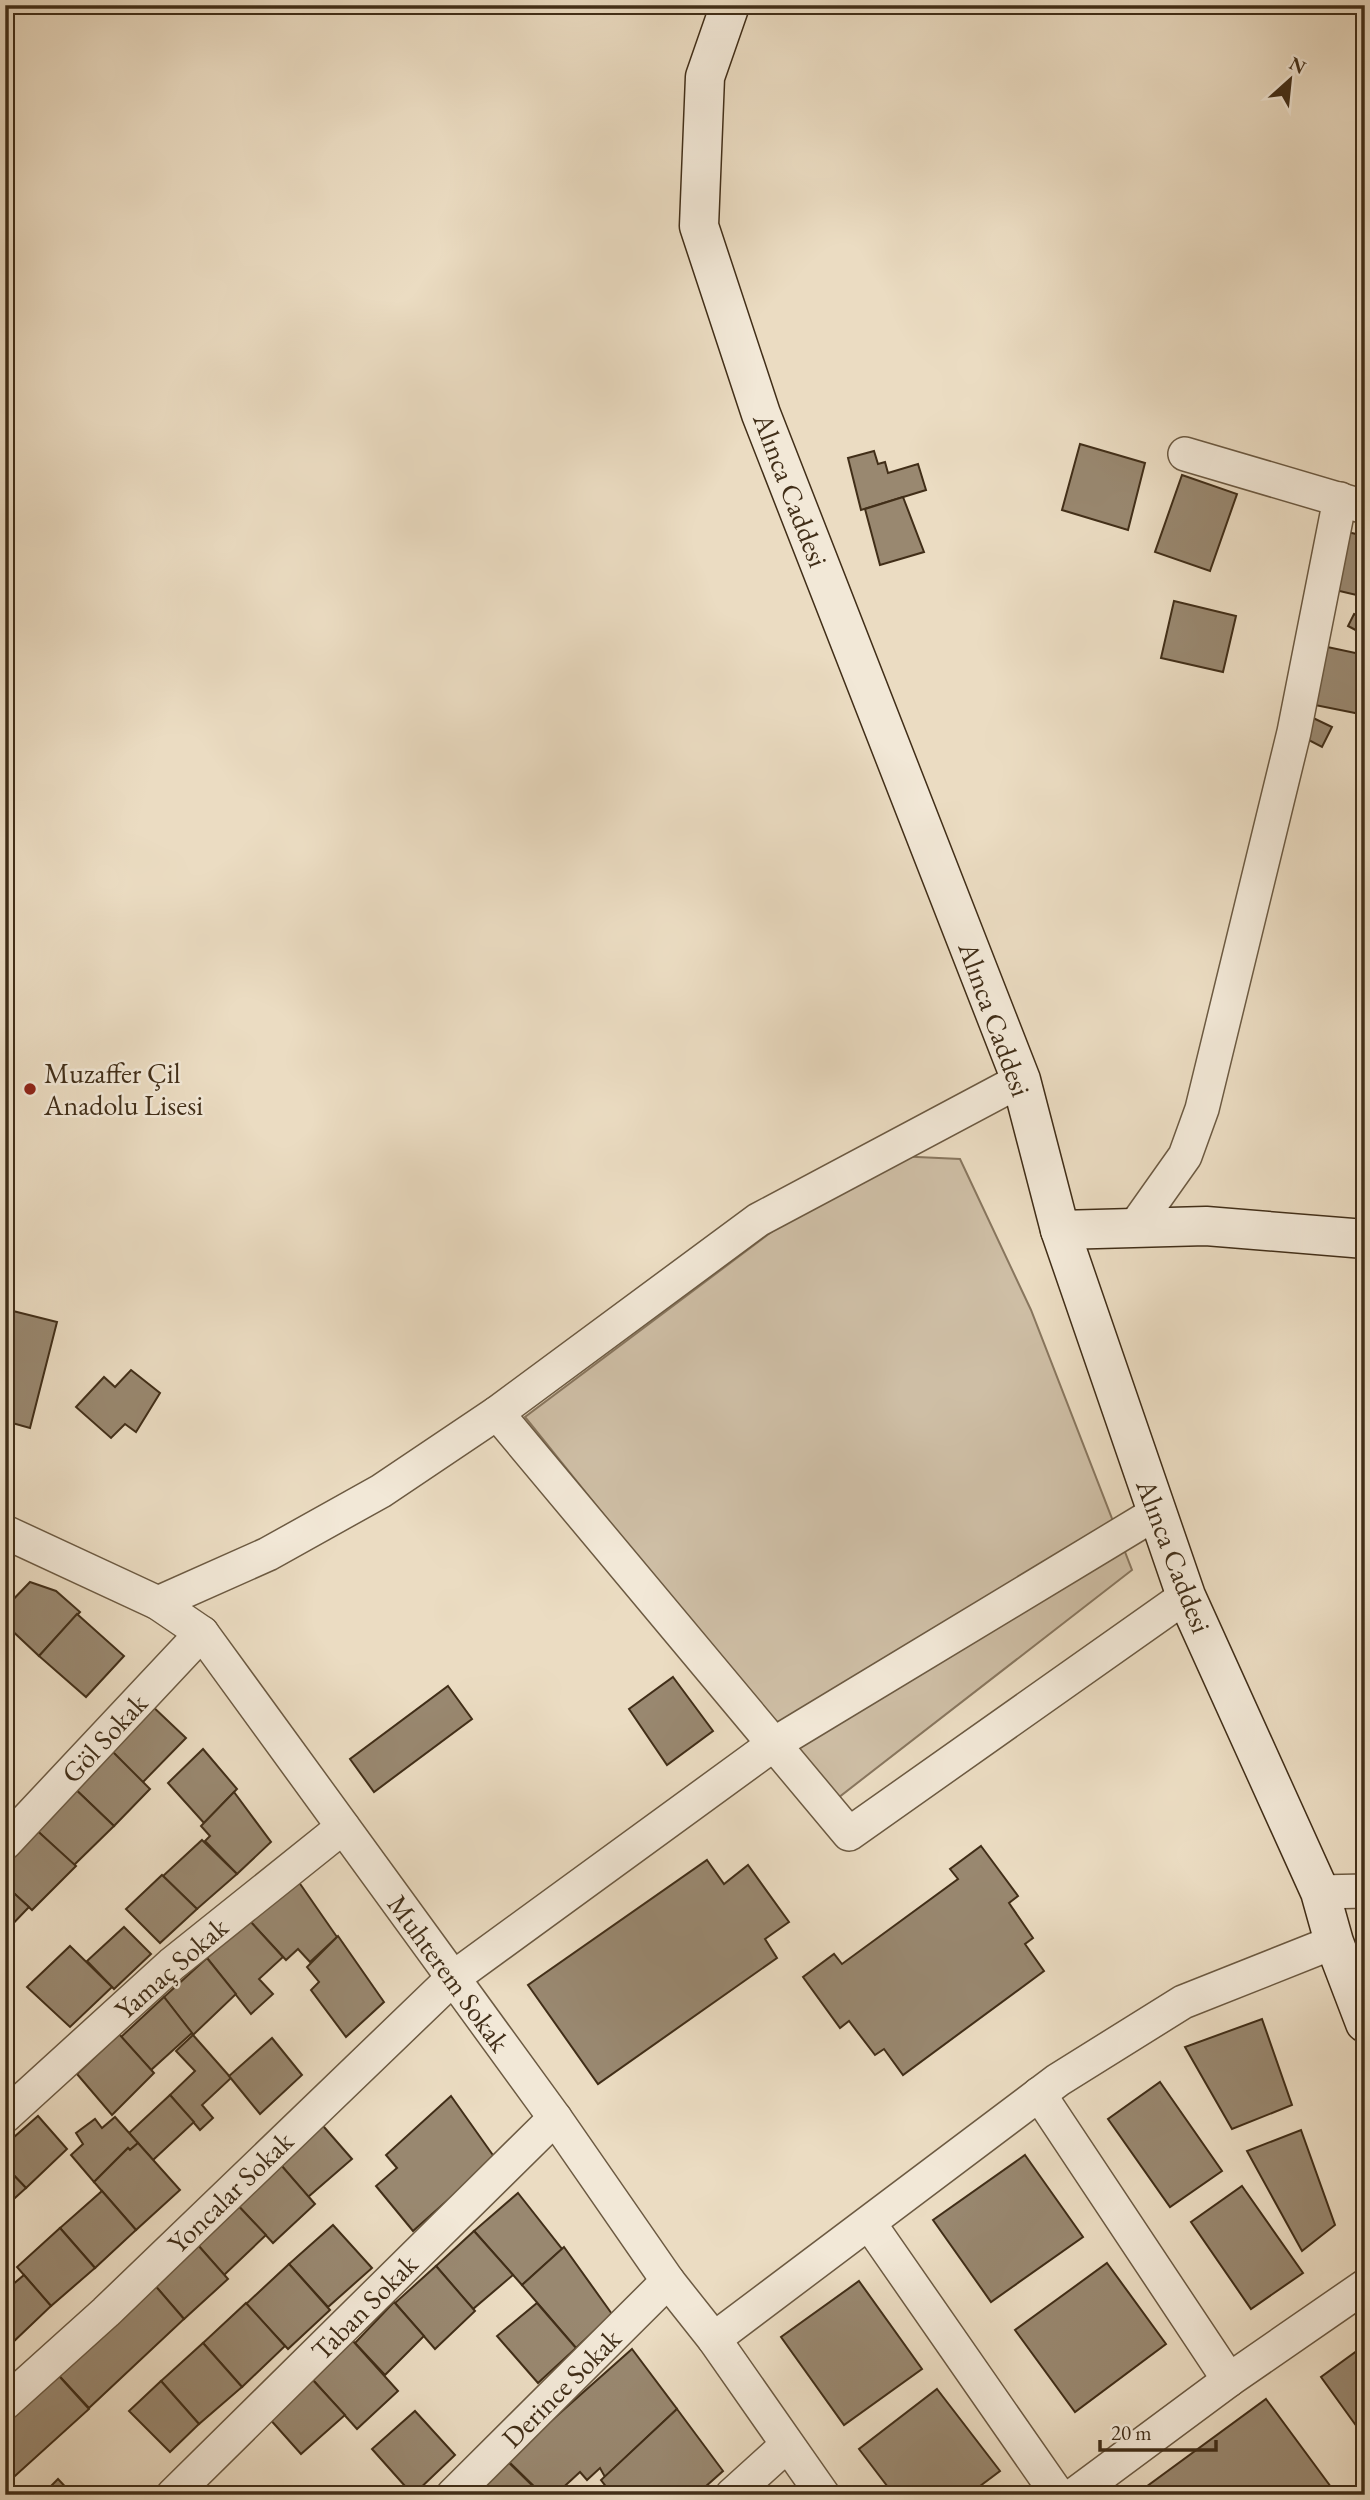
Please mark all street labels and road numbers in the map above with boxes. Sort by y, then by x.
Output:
street label: Alınca Caddesi [745,407,837,572]
street label: Alınca Caddesi [950,936,1040,1101]
street label: Alınca Caddesi [1128,1473,1220,1638]
street label: Göl Sokak [53,1685,155,1791]
street label: Muhterem Sokak [380,1887,519,2059]
street label: Yamaç Sokak [107,1908,236,2027]
street label: Yoncalar Sokak [160,2123,301,2261]
street label: Taban Sokak [303,2245,426,2368]
street label: Derince Sokak [494,2320,629,2455]

